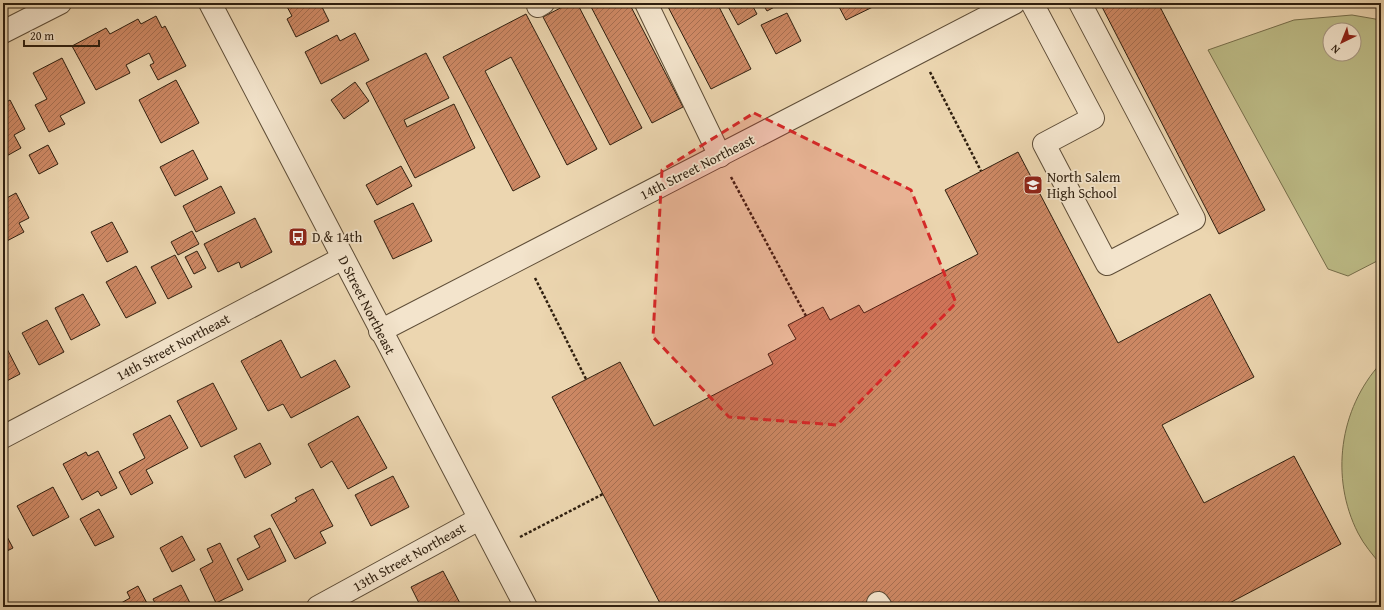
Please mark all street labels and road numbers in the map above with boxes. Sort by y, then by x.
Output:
street label: 14th Street Northeast [636,129,758,205]
street label: D Street Northeast [333,252,401,358]
street label: 14th Street Northeast [112,308,234,386]
street label: 13th Street Northeast [349,518,469,596]

